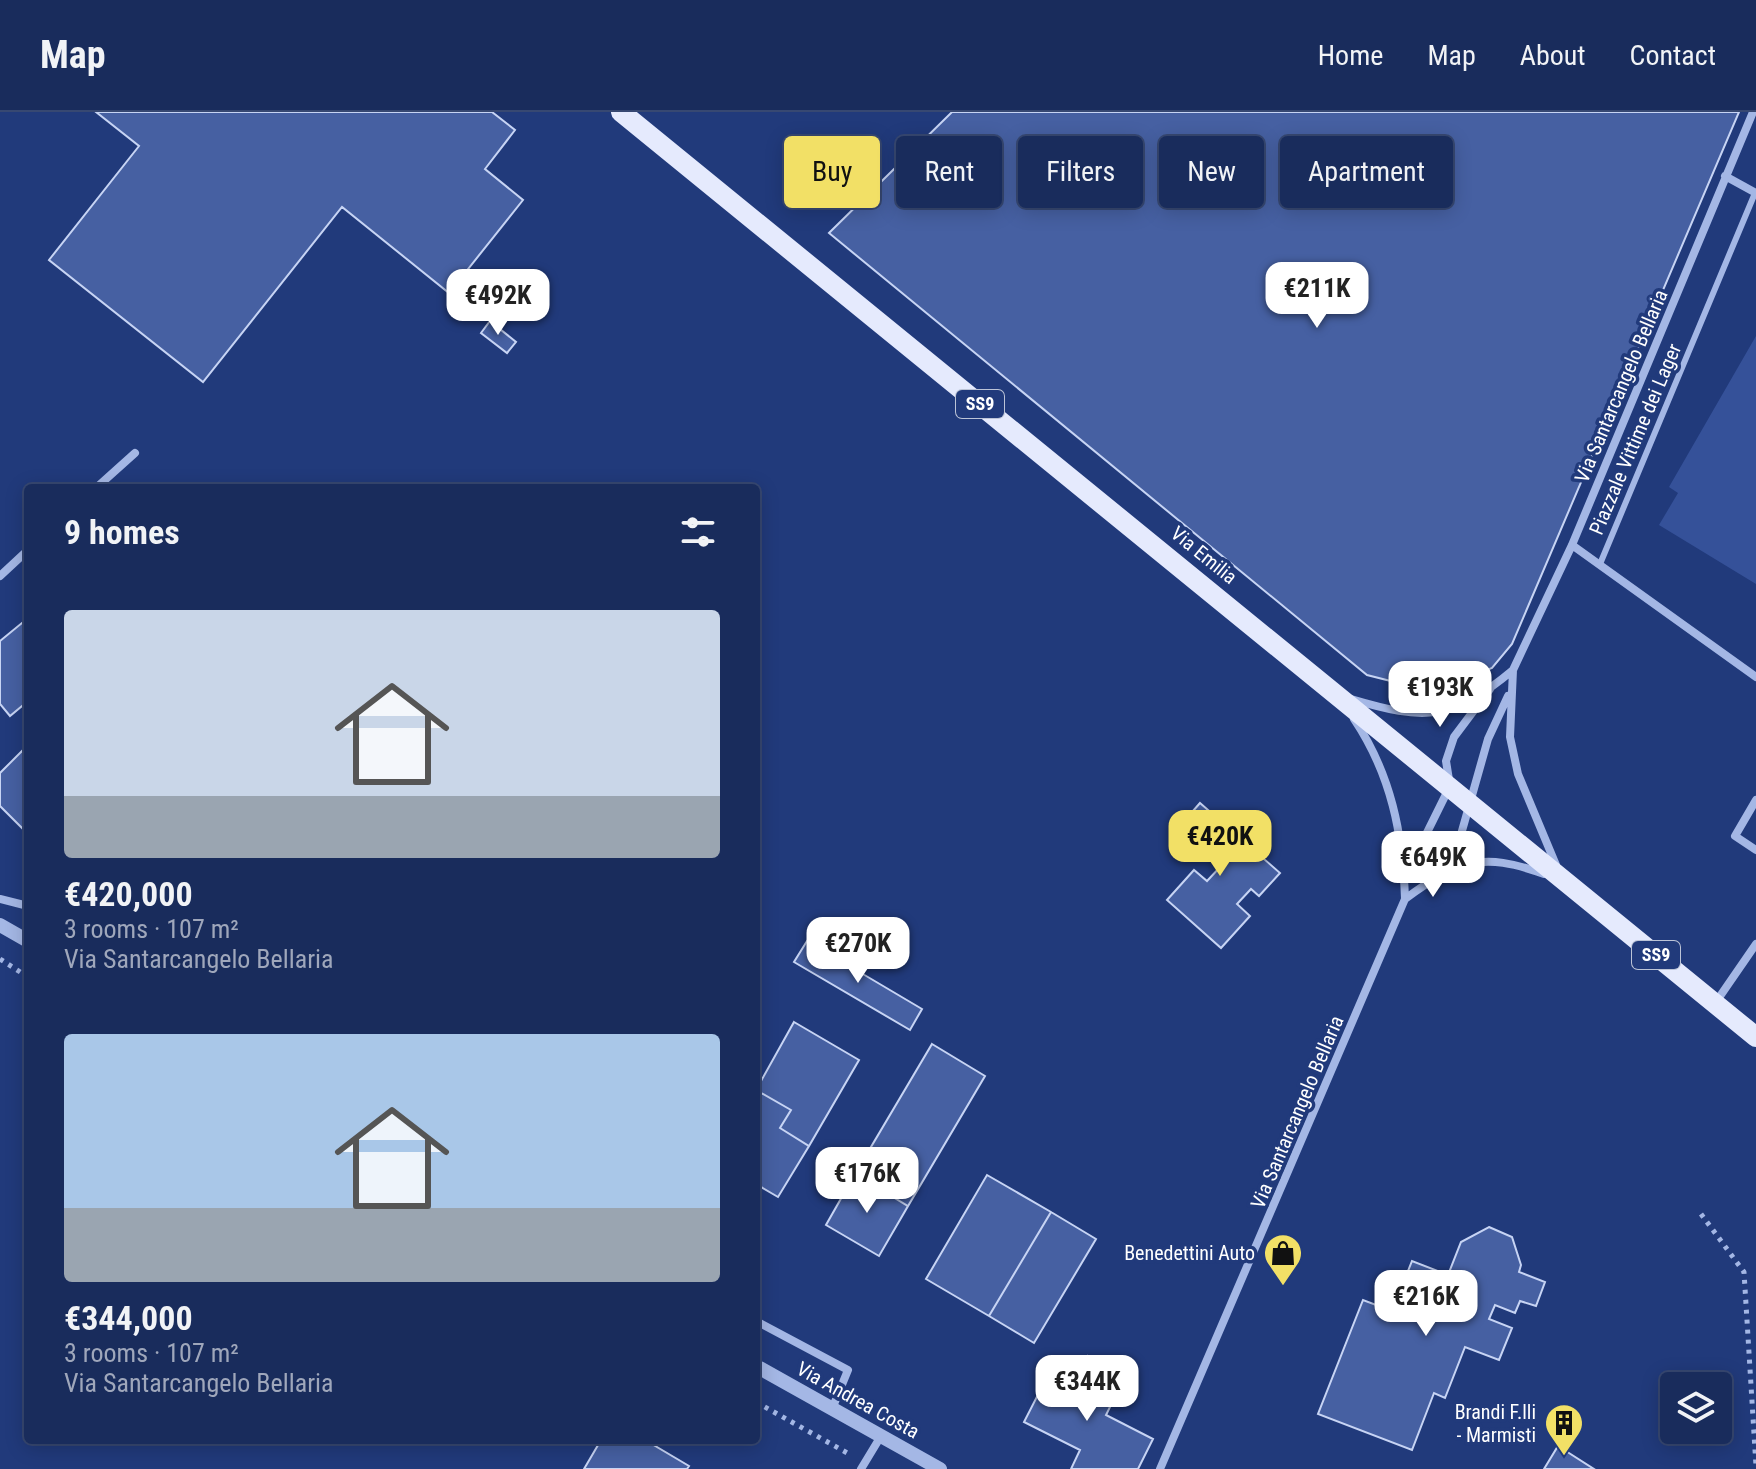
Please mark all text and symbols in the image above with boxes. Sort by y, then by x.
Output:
text: Map [40,33,106,77]
text: Home [1318,39,1383,72]
text: Map [1427,39,1476,72]
text: About [1520,39,1586,72]
text: Contact [1630,39,1716,72]
chip: Buy [784,136,880,208]
chip: Rent [896,136,1002,208]
chip: Filters [1018,136,1143,208]
chip: New [1159,136,1264,208]
chip: Apartment [1280,136,1453,208]
pin: €211K [1261,262,1373,330]
pin: €492K [442,269,554,337]
text: €211K [1284,273,1350,303]
text: €492K [465,280,531,310]
street label: Via Santarcangelo Bellaria [1569,286,1673,486]
street label: Piazzale Vittime dei Lager [1584,340,1686,538]
road number: SS9 [956,390,1004,418]
icon: filters [676,510,720,554]
text: 9 homes [64,512,180,552]
street label: Via Emilia [1166,521,1242,589]
pin: €193K [1384,661,1496,729]
icon: home [320,662,464,806]
text: €193K [1407,672,1473,702]
pin: €420K [1164,810,1276,878]
text: €420K [1187,821,1253,851]
pin: €649K [1377,831,1489,899]
text: €649K [1400,842,1466,872]
text: €420,000 [64,874,193,914]
text: 3 rooms · 107 m² [64,914,239,944]
pin: €270K [802,917,914,985]
text: €270K [825,928,891,958]
road number: SS9 [1632,941,1680,969]
text: Via Santarcangelo Bellaria [64,944,333,974]
street label: Via Santarcangelo Bellaria [1245,1012,1349,1212]
icon: home [320,1086,464,1230]
pin: €176K [811,1147,923,1215]
text: €176K [834,1158,900,1188]
shop icon: Benedettini Auto [1262,1232,1304,1287]
place label: Benedettini Auto [1124,1241,1255,1265]
pin: €216K [1370,1270,1482,1338]
text: €216K [1393,1281,1459,1311]
text: €344,000 [64,1298,193,1338]
text: 3 rooms · 107 m² [64,1338,239,1368]
pin: €344K [1031,1355,1143,1423]
street label: Via Andrea Costa [792,1356,924,1444]
text: €344K [1054,1366,1120,1396]
text: Via Santarcangelo Bellaria [64,1368,333,1398]
map controls [1660,1372,1732,1444]
button: layers [1660,1372,1732,1444]
place label: Brandi F.lli - Marmisti [1455,1400,1536,1447]
building icon: Brandi F.lli - Marmisti [1543,1402,1585,1457]

